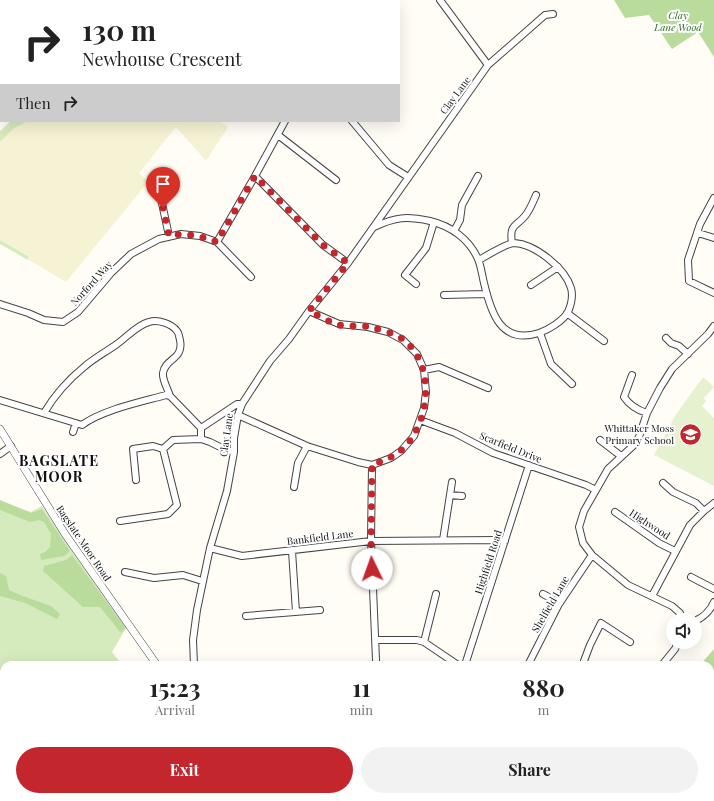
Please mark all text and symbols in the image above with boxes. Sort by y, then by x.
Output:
park label: Clay Lane Wood [653,8,702,34]
text: 130 m [82,11,156,48]
icon: right [16,16,68,68]
text: Newhouse Crescent [82,47,242,71]
street label: Clay Lane [436,73,474,117]
icon: right [59,92,81,114]
text: Then [16,93,51,113]
pin [146,167,180,208]
icon: arrive [152,173,174,195]
street label: Norford Way [67,257,115,309]
street label: Clay Lane [216,412,236,458]
place label: Whittaker Moss Primary School [604,421,674,447]
school or university icon: Whittaker Moss Primary School [677,421,703,447]
street label: Scarfield Drive [478,428,544,466]
district label: BAGSLATE MOOR [19,451,99,486]
street label: Bagslate Moor Road [53,502,115,584]
street label: Highwood [627,506,673,542]
street label: Bankfield Lane [286,526,354,548]
street label: Highfield Road [471,528,505,596]
position arrow [351,548,393,590]
street label: Shelfield Lane [528,573,572,635]
map controls [666,613,702,649]
button: sound [666,613,702,649]
text: 15:23 [149,671,200,703]
text: 11 [352,671,371,703]
text: 880 [522,671,565,703]
text: Arrival [155,701,195,718]
text: min [350,701,373,718]
text: m [538,701,549,718]
button: Exit [16,747,353,793]
button: Share [361,747,698,793]

